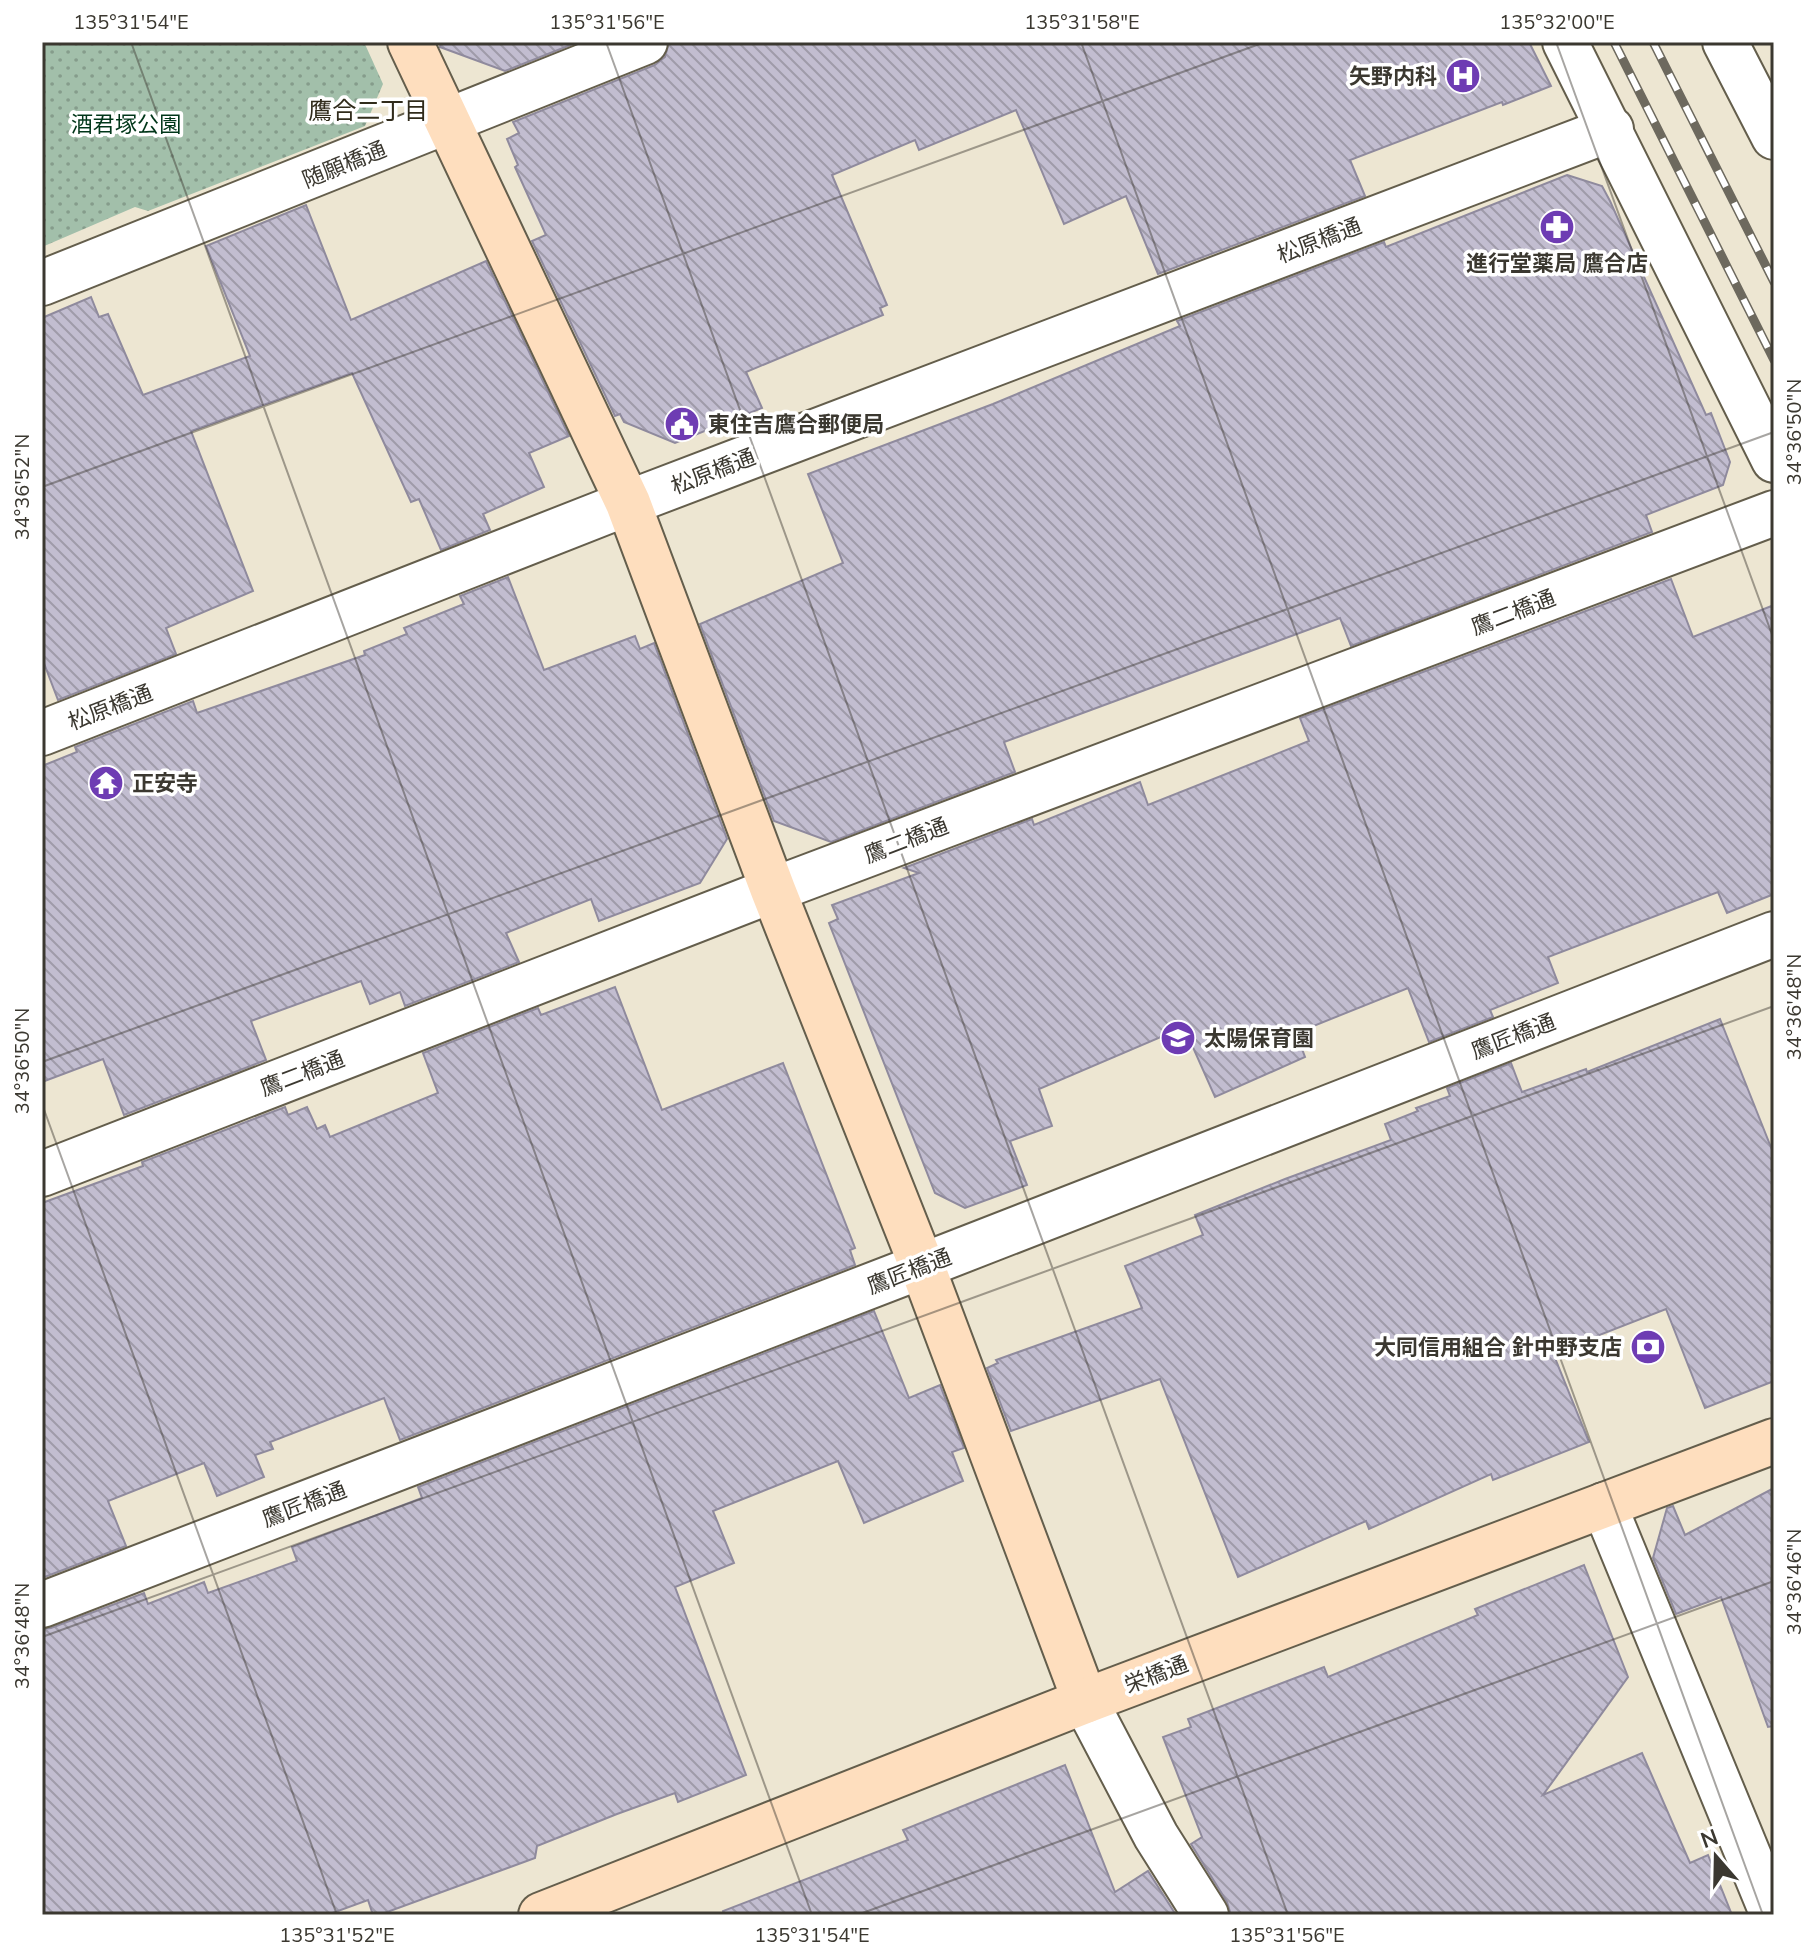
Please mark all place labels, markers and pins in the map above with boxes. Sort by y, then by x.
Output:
hospital icon: 矢野内科 [1444,57,1482,95]
place label: 矢野内科 [1349,62,1437,92]
pharmacy icon: 進行堂薬局 鷹合店 [1538,208,1576,246]
place label: 進行堂薬局 鷹合店 [1466,249,1648,279]
public building icon: 東住吉鷹合郵便局 [663,405,701,443]
place label: 東住吉鷹合郵便局 [708,410,884,440]
temple icon: 正安寺 [87,764,125,802]
place label: 正安寺 [132,769,198,799]
school or university icon: 太陽保育園 [1159,1019,1197,1057]
place label: 太陽保育園 [1204,1024,1314,1054]
bank icon: 大同信用組合 針中野支店 [1629,1328,1667,1366]
place label: 大同信用組合 針中野支店 [1374,1333,1622,1363]

